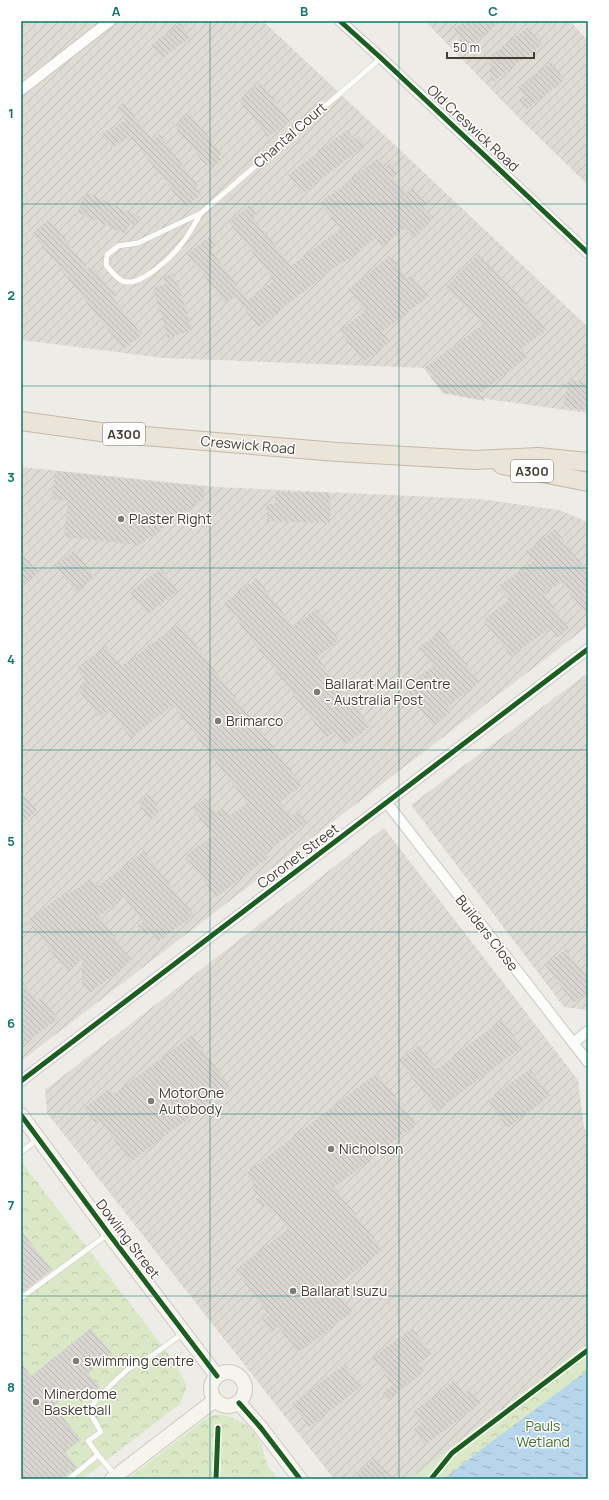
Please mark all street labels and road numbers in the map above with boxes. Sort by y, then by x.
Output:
street label: Old Creswick Road [423,80,523,175]
street label: Chantal Court [249,97,331,172]
road number: A300 [103,423,145,445]
street label: Creswick Road [200,431,296,458]
road number: A300 [511,460,553,482]
street label: Coronet Street [253,818,343,893]
street label: Builders Close [452,891,523,975]
street label: Dowling Street [92,1195,165,1283]

